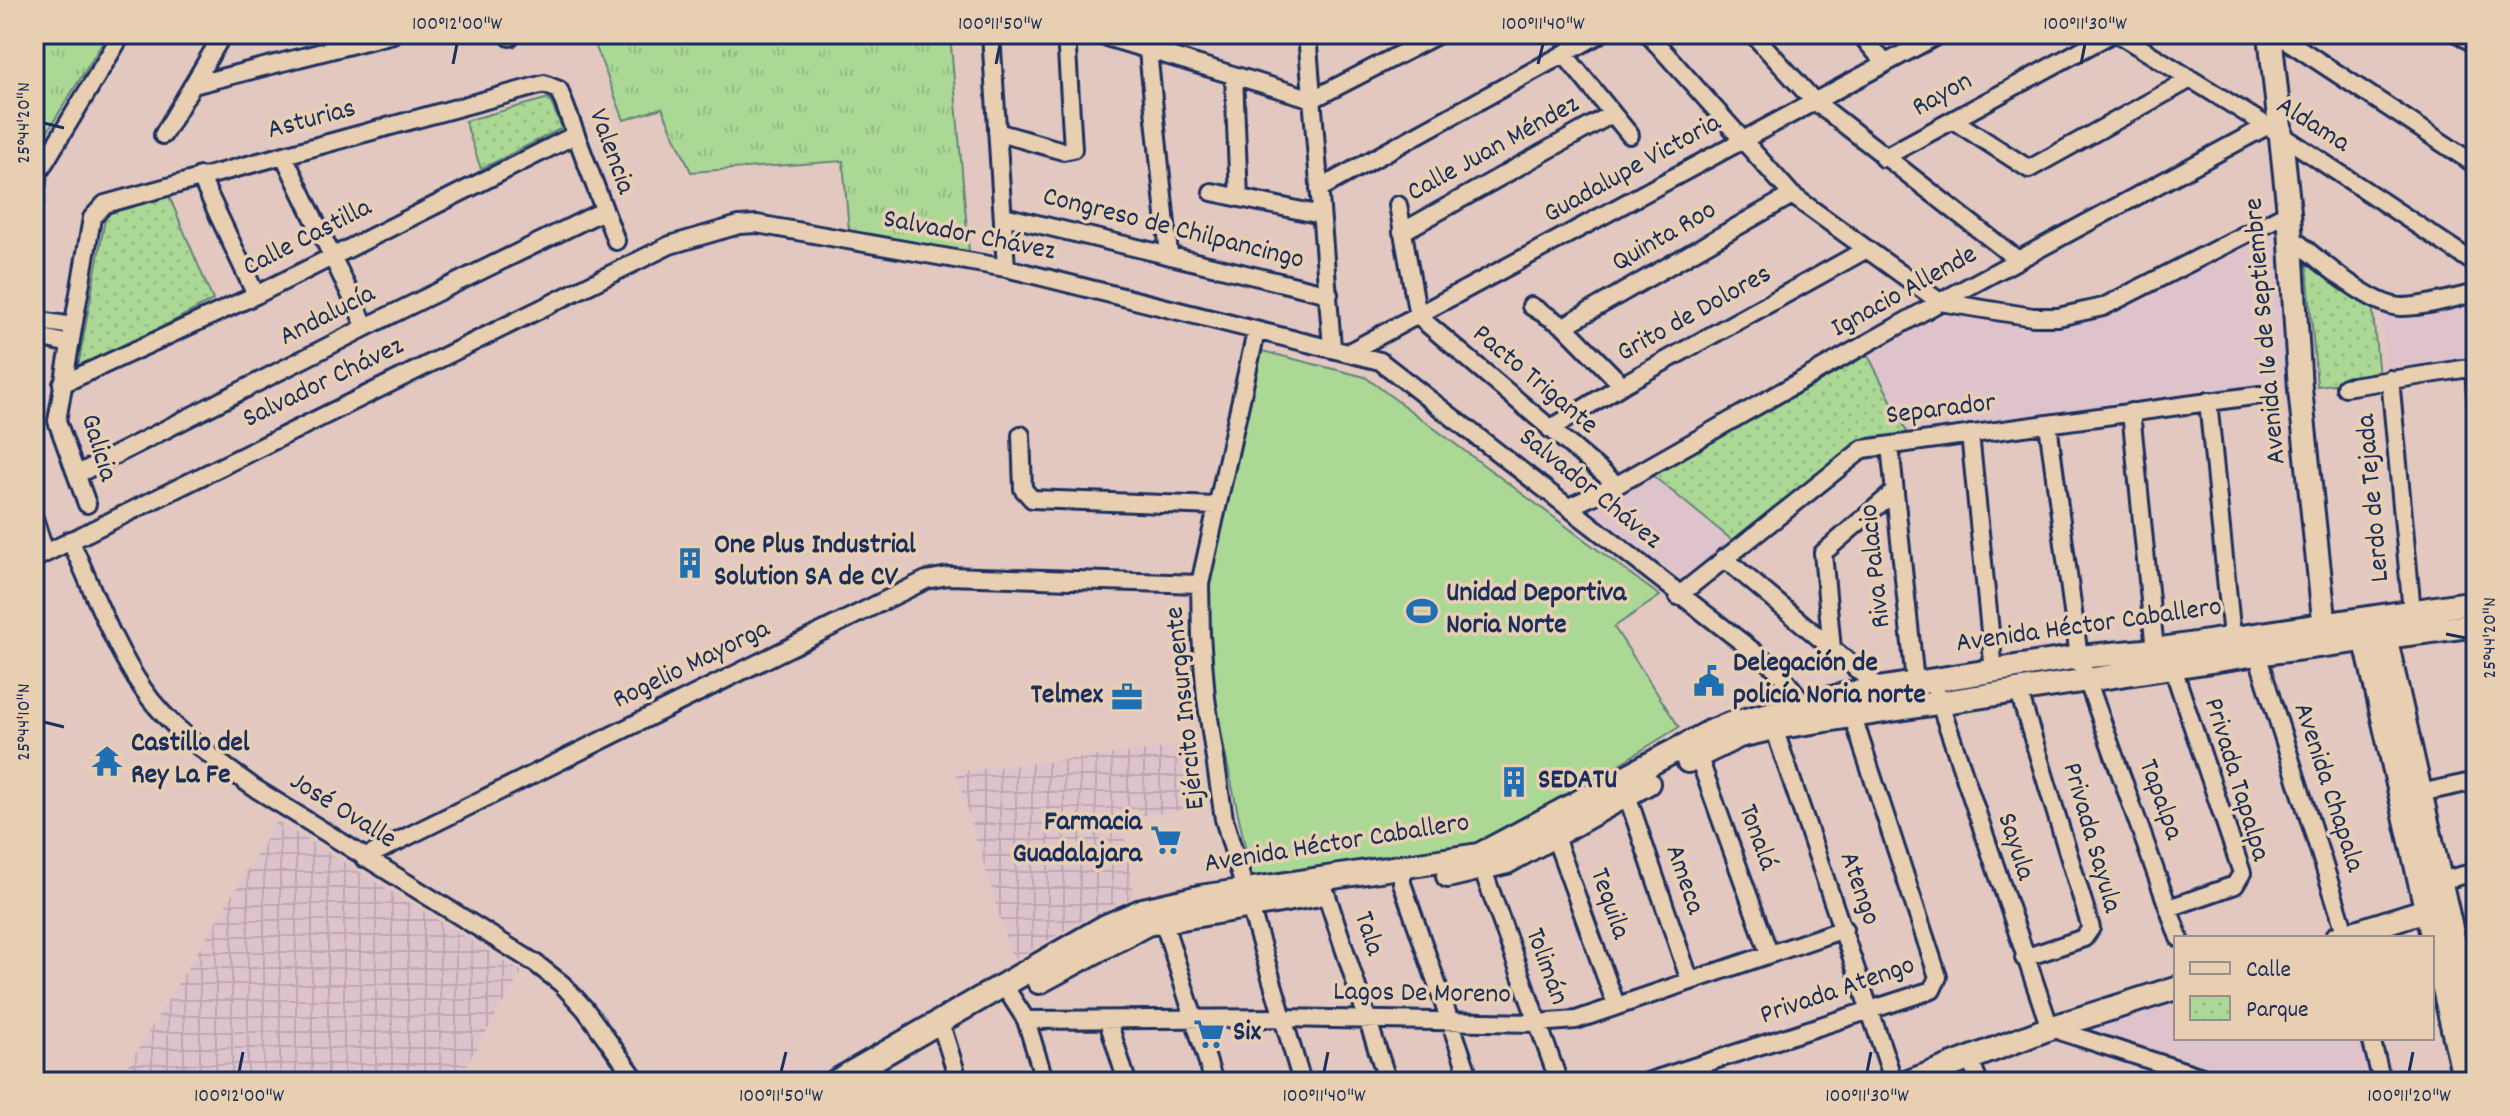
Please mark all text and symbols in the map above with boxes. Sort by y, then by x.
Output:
text: 100°12'00"W [412,11,503,39]
text: 100°11'50"W [958,11,1043,39]
text: 100°11'40"W [1501,11,1585,39]
text: 100°11'30"W [2043,11,2127,39]
street label: Rayon [1906,63,1980,129]
text: 25°44'20"N [11,82,39,164]
street label: Calle Juan Méndez [1401,86,1588,214]
street label: Aldama [2267,88,2358,165]
street label: Asturias [263,90,361,152]
street label: Valencia [576,104,644,201]
street label: Guadalupe Victoria [1537,104,1730,235]
street label: Congreso de Chilpancingo [1038,178,1308,282]
street label: Calle Castilla [237,189,380,289]
street label: Quinta Roo [1605,192,1725,284]
street label: Avenida 16 de Septiembre [2235,196,2299,466]
street label: Salvador Chávez [879,201,1059,273]
street label: Ignacio Allende [1825,236,1985,350]
street label: Grito de Dolores [1610,256,1780,374]
street label: Andalucía [273,275,384,358]
street label: Pacto Trigante [1462,316,1606,446]
street label: Salvador Chávez [237,328,412,440]
street label: Separador [1884,384,1999,438]
street label: Galicia [68,409,126,487]
street label: Lerdo de Tejada [2348,412,2402,584]
street label: Salvador Chávez [1509,420,1670,561]
street label: Riva Palacio [1851,502,1903,630]
place label: One Plus Industrial Solution SA de CV [714,527,916,599]
building icon: One Plus Industrial Solution SA de CV [673,546,707,580]
place label: Unidad Deportiva Noria Norte [1446,575,1627,647]
street label: Avenida Héctor Caballero [1954,589,2224,665]
sports icon: Unidad Deportiva Noria Norte [1405,594,1439,628]
text: 25°44'20"N [2477,597,2505,679]
street label: Ejército Insurgente [1156,604,1218,812]
street label: Rogelio Mayorga [607,610,778,721]
place label: Delegación de policía Noria norte [1733,645,1926,717]
public building icon: Delegación de policía Noria norte [1692,664,1726,698]
place label: Telmex [1031,677,1104,717]
office icon: Telmex [1110,680,1144,714]
text: 25°44'10"N [11,683,39,761]
street label: Privada Tapalpa [2191,693,2279,867]
street label: Avenida Chapala [2281,698,2373,879]
place label: Castillo del Rey La Fe [131,725,250,797]
temple icon: Castillo del Rey La Fe [90,744,124,778]
street label: Tapalpa [2126,754,2192,847]
street label: Privada Sayula [2049,758,2131,919]
place label: SEDATU [1538,762,1618,802]
street label: José Ovalle [281,763,403,861]
building icon: SEDATU [1497,765,1531,799]
street label: Tonalá [1726,799,1786,877]
place label: Farmacia Guadalajara [1013,804,1143,876]
street label: Avenida Héctor Caballero [1202,804,1472,886]
street label: Sayula [1984,808,2044,887]
supermarket icon: Farmacia Guadalajara [1149,823,1183,857]
street label: Ameca [1652,840,1714,921]
street label: Atengo [1827,847,1889,931]
street label: Tequila [1577,863,1639,946]
street label: Tala [1341,907,1393,962]
street label: Tolimán [1513,923,1577,1011]
legend [2174,936,2434,1040]
street label: Privada Atengo [1755,947,1921,1037]
text: Calle [2246,954,2291,988]
street label: Lagos De Moreno [1333,973,1511,1017]
text: Parque [2246,994,2309,1028]
place label: Six [1233,1014,1261,1054]
supermarket icon: Six [1192,1017,1226,1051]
text: 100°12'00"W [194,1083,285,1111]
text: 100°11'50"W [739,1083,824,1111]
text: 100°11'40"W [1282,1083,1366,1111]
text: 100°11'30"W [1825,1083,1909,1111]
text: 100°11'20"W [2367,1083,2451,1111]

